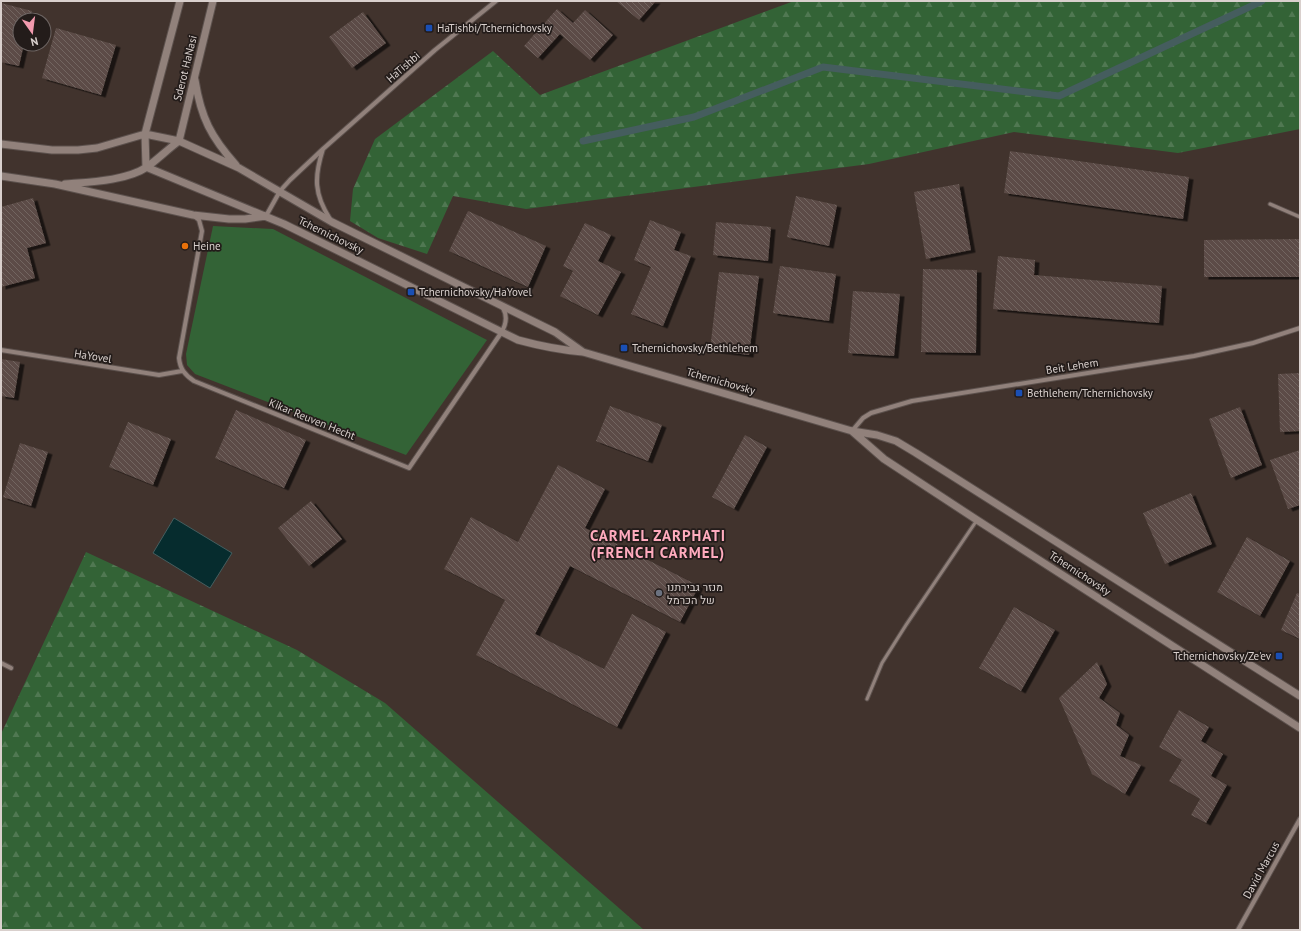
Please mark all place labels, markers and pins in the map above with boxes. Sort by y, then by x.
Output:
place label: HaTishbi/Tchernichovsky [437,21,553,35]
marker: HaTishbi/Tchernichovsky [424,23,434,33]
place label: Heine [193,239,221,253]
marker: Heine [180,241,190,251]
place label: Tchernichovsky/HaYovel [419,285,532,299]
marker: Tchernichovsky/HaYovel [406,287,416,297]
place label: Tchernichovsky/Bethlehem [632,341,758,355]
marker: Tchernichovsky/Bethlehem [619,343,629,353]
place label: Bethlehem/Tchernichovsky [1027,386,1154,400]
marker: Bethlehem/Tchernichovsky [1014,388,1024,398]
place label: מנזר גבירתנו של הכרמל [667,580,723,607]
marker: מנזר גבירתנו של הכרמל [654,588,664,598]
place label: Tchernichovsky/Ze'ev [1173,649,1272,663]
marker: Tchernichovsky/Ze'ev [1274,651,1284,661]

